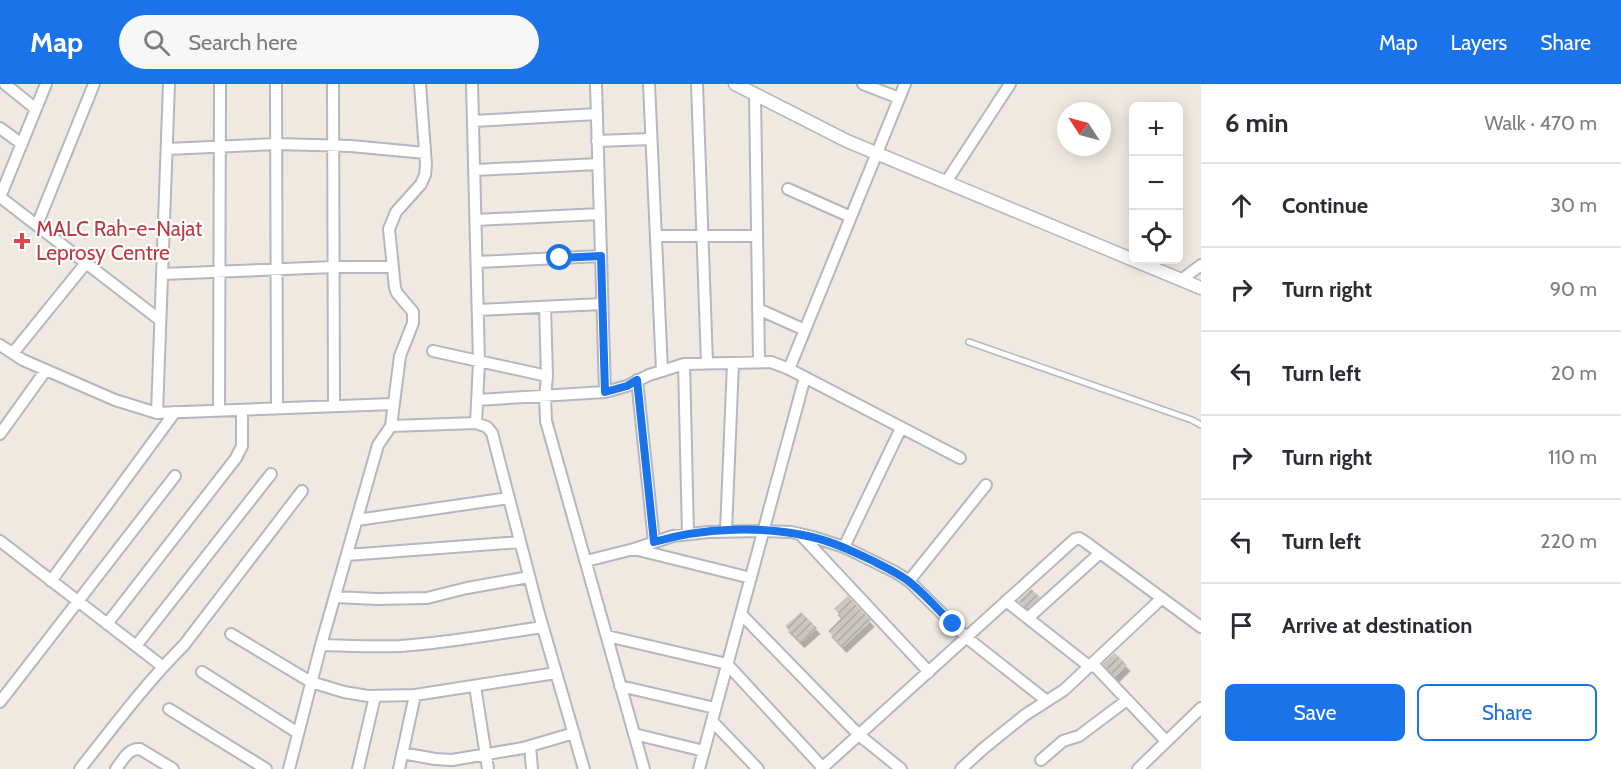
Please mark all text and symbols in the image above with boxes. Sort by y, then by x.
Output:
search box [119,15,539,69]
text: Map [30,25,83,59]
icon: search [140,26,173,59]
text: Search here [188,29,297,56]
text: Map [1379,30,1418,55]
text: Layers [1451,30,1507,55]
text: Share [1540,30,1591,55]
north arrow [1057,102,1111,156]
map controls [1129,102,1183,264]
button: + [1129,102,1183,156]
text: 6 min [1225,107,1289,139]
text: Walk · 470 m [1484,111,1597,135]
button: − [1129,156,1183,210]
icon: ahead [1225,189,1258,222]
text: Continue [1282,192,1368,219]
text: 30 m [1550,193,1597,217]
button: locate [1129,210,1183,264]
place label: MALC Rah-e-Najat Leprosy Centre [36,216,202,265]
marker: MALC Rah-e-Najat Leprosy Centre [13,232,31,250]
route start [546,244,572,270]
icon: right [1225,273,1258,306]
text: Turn right [1282,276,1372,303]
text: 90 m [1550,277,1597,301]
icon: left [1225,357,1258,390]
text: Turn left [1282,360,1361,387]
text: 20 m [1551,361,1597,385]
icon: right [1225,441,1258,474]
text: Turn right [1282,444,1372,471]
text: 110 m [1548,445,1597,469]
icon: left [1225,525,1258,558]
text: Turn left [1282,528,1361,555]
text: 220 m [1540,529,1597,553]
icon: arrive [1225,609,1258,642]
route end [939,610,965,636]
text: Arrive at destination [1282,612,1472,639]
button: Save [1225,684,1405,741]
button: Share [1417,684,1597,741]

